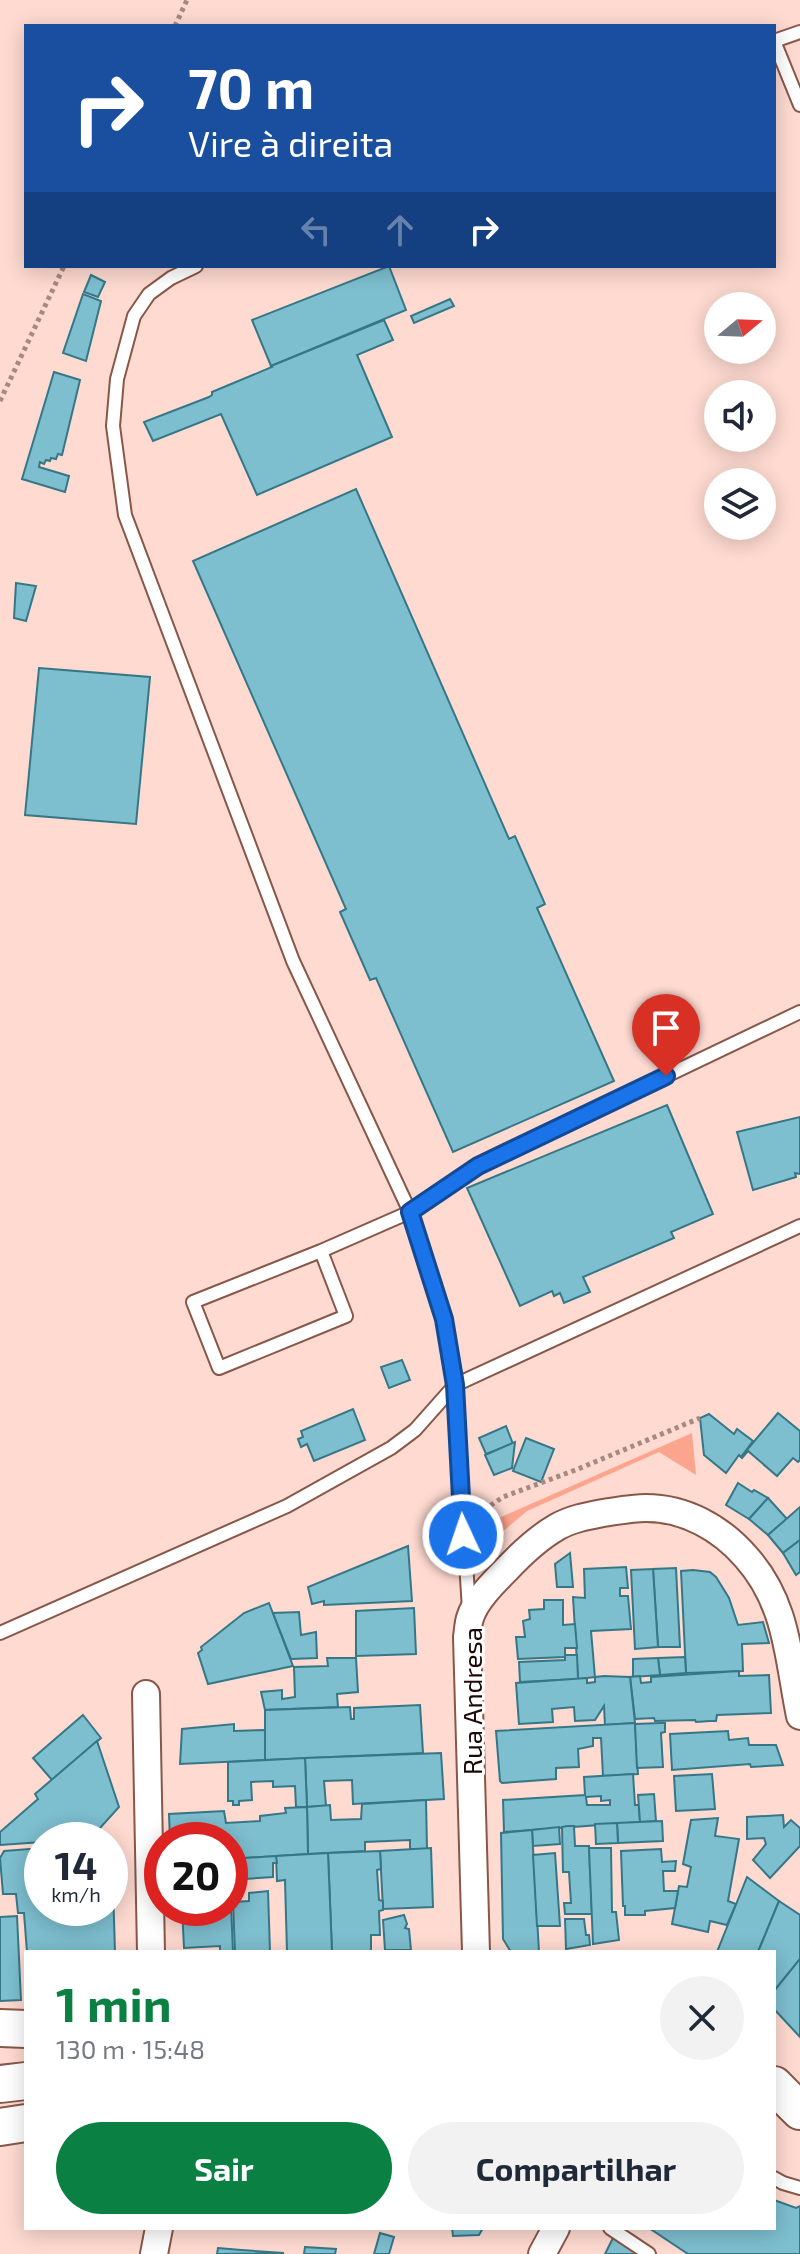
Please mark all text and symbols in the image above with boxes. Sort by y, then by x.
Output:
text: 70 m [188,53,314,120]
icon: right [56,56,160,160]
text: Vire à direita [188,121,393,164]
icon: left [294,208,338,252]
icon: ahead [378,208,422,252]
icon: right [462,208,506,252]
north arrow [704,292,776,364]
map controls [704,292,776,540]
button: sound [704,380,776,452]
button: layers [704,468,776,540]
pin [632,994,700,1076]
icon: arrive [644,1006,688,1050]
position arrow [421,1493,505,1577]
street label: Rua Andresa [456,1627,487,1775]
speed limit sign: 20 [144,1822,248,1926]
text: 14 [55,1840,97,1888]
text: km/h [51,1882,101,1906]
text: 1 min [56,1974,172,2032]
button: close [660,1976,744,2060]
text: 130 m · 15:48 [56,2033,205,2064]
button: Sair [56,2122,392,2214]
button: Compartilhar [408,2122,744,2214]

